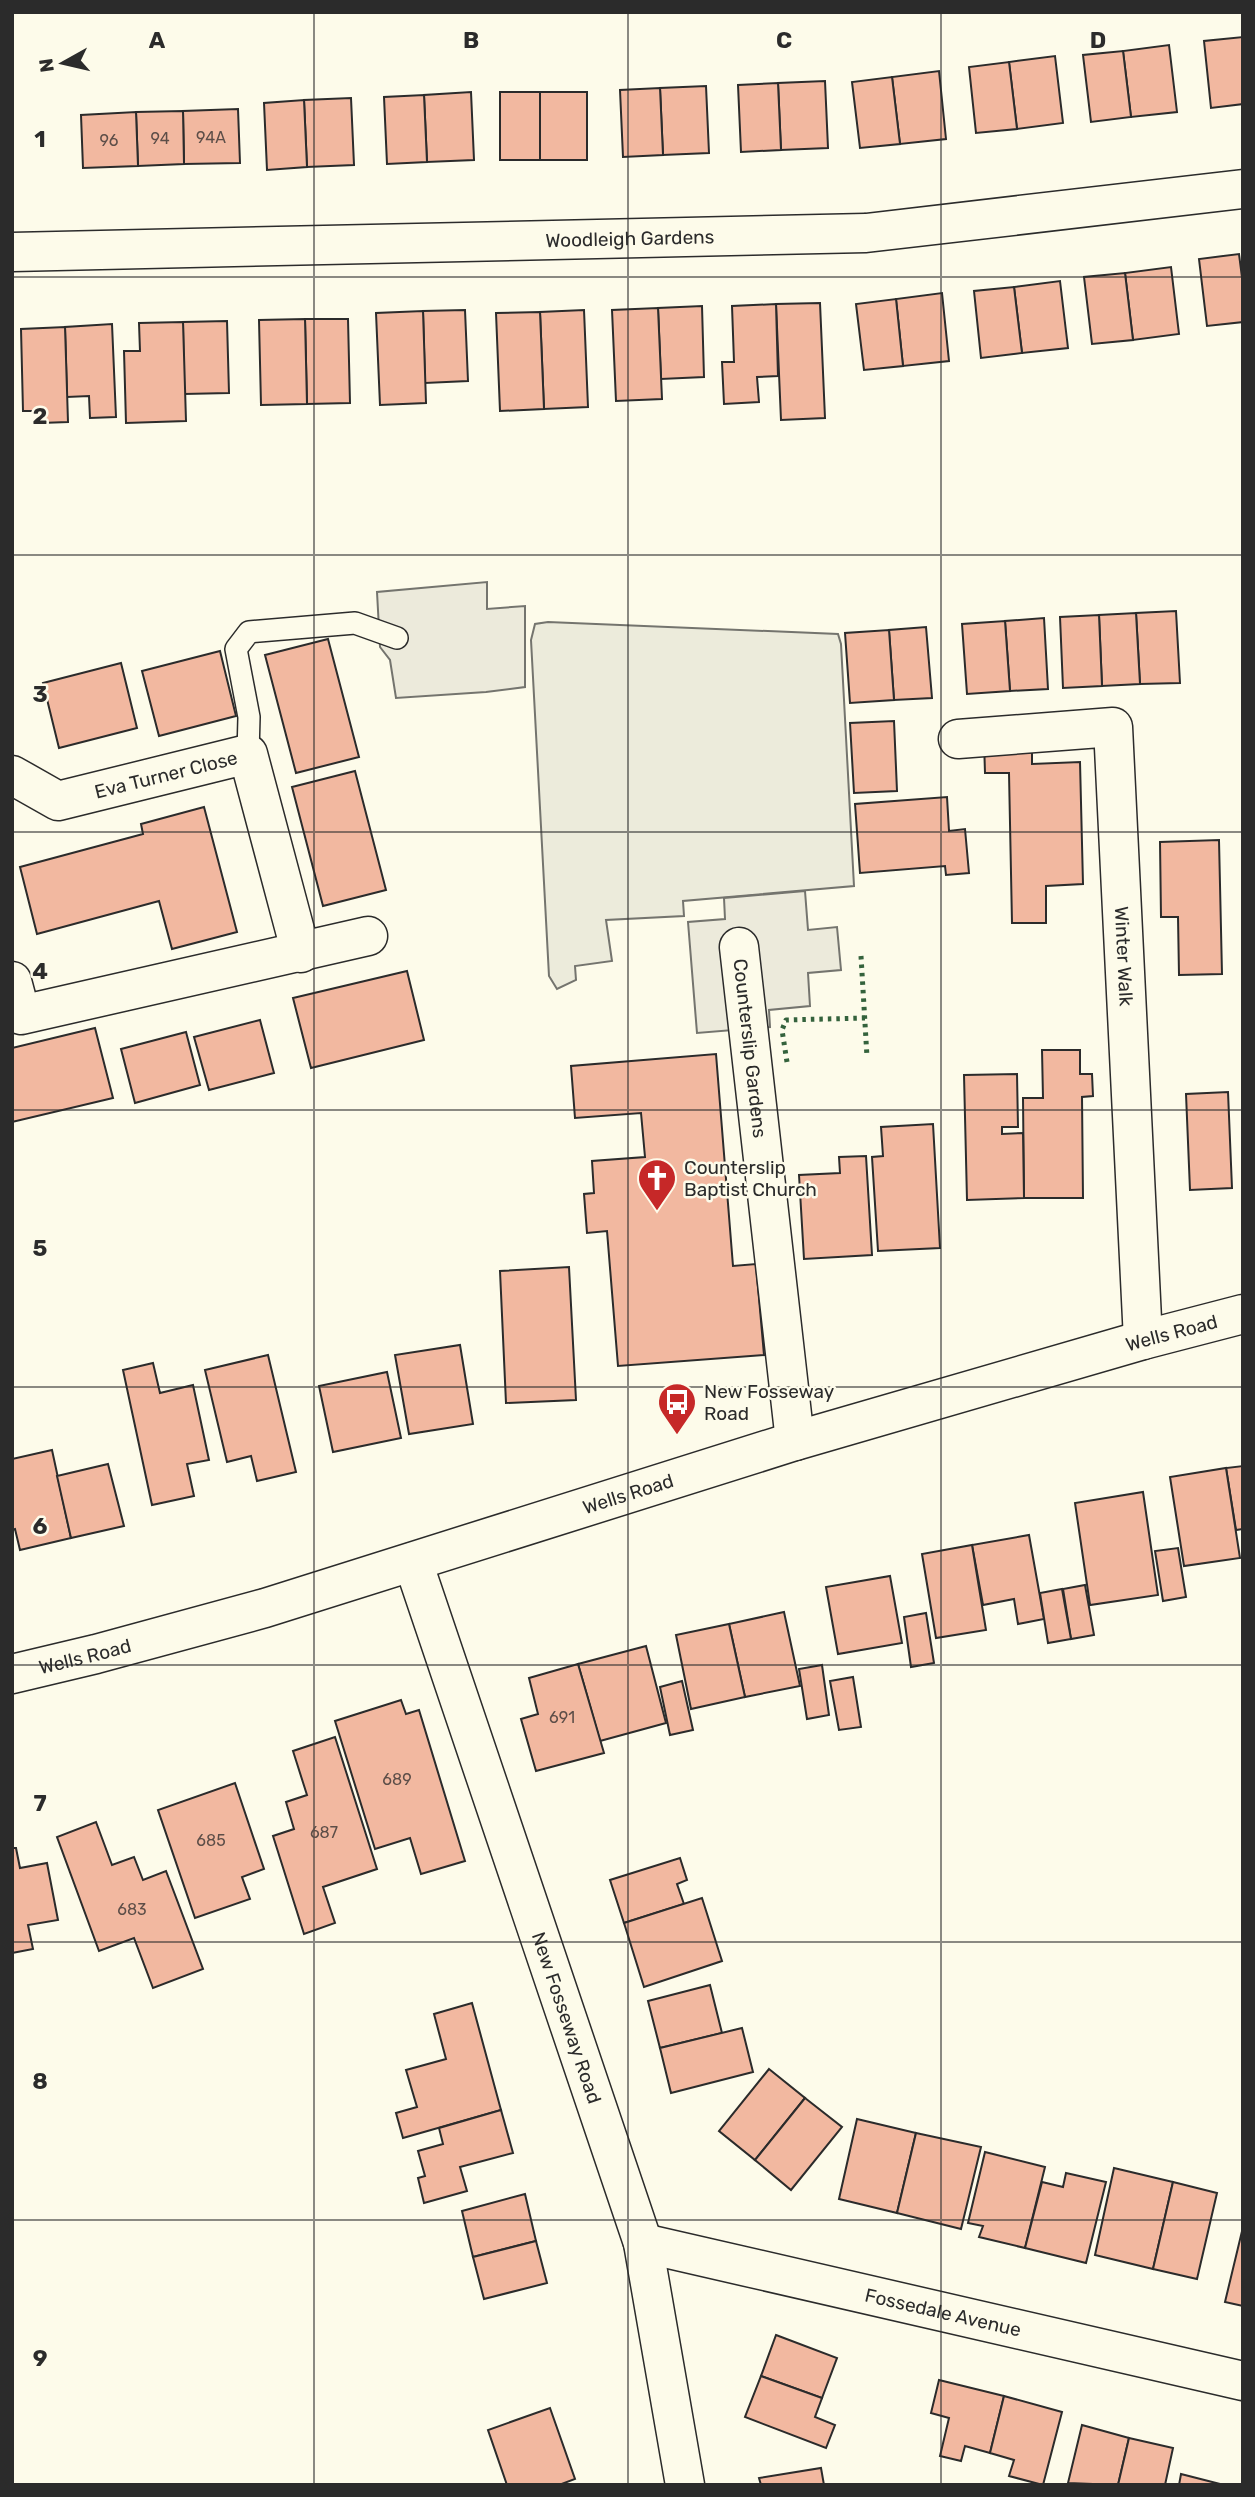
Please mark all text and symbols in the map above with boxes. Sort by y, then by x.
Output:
text: A [149,26,166,54]
text: B [463,26,479,54]
text: C [776,26,792,54]
text: D [1090,26,1106,54]
north arrow [28,28,98,98]
text: N [34,57,59,74]
text: 1 [34,125,46,153]
house number: 94A [196,128,226,147]
house number: 94 [150,129,170,148]
house number: 96 [100,131,119,150]
street label: Woodleigh Gardens [545,225,715,252]
text: 2 [33,402,47,430]
text: 3 [32,680,48,708]
street label: Eva Turner Close [92,746,240,803]
street label: Winter Walk [1110,906,1138,1007]
text: 4 [32,957,48,985]
street label: Counterslip Gardens [729,957,772,1139]
place label: Counterslip Baptist Church [684,1156,817,1201]
church icon: Counterslip Baptist Church [636,1157,678,1212]
text: 5 [33,1234,48,1262]
street label: Wells Road [1123,1310,1220,1356]
place label: New Fosseway Road [704,1380,834,1425]
bus stop icon: New Fosseway Road [656,1381,698,1436]
street label: Wells Road [580,1469,676,1519]
text: 6 [33,1512,48,1540]
street label: Wells Road [37,1634,133,1679]
house number: 691 [549,1708,575,1727]
house number: 689 [382,1770,412,1789]
text: 7 [33,1789,47,1817]
house number: 687 [310,1823,338,1842]
house number: 685 [196,1831,226,1850]
house number: 683 [117,1900,147,1919]
street label: New Fosseway Road [527,1929,607,2106]
text: 8 [32,2067,48,2095]
street label: Fossedale Avenue [863,2283,1024,2341]
text: 9 [33,2344,47,2372]

